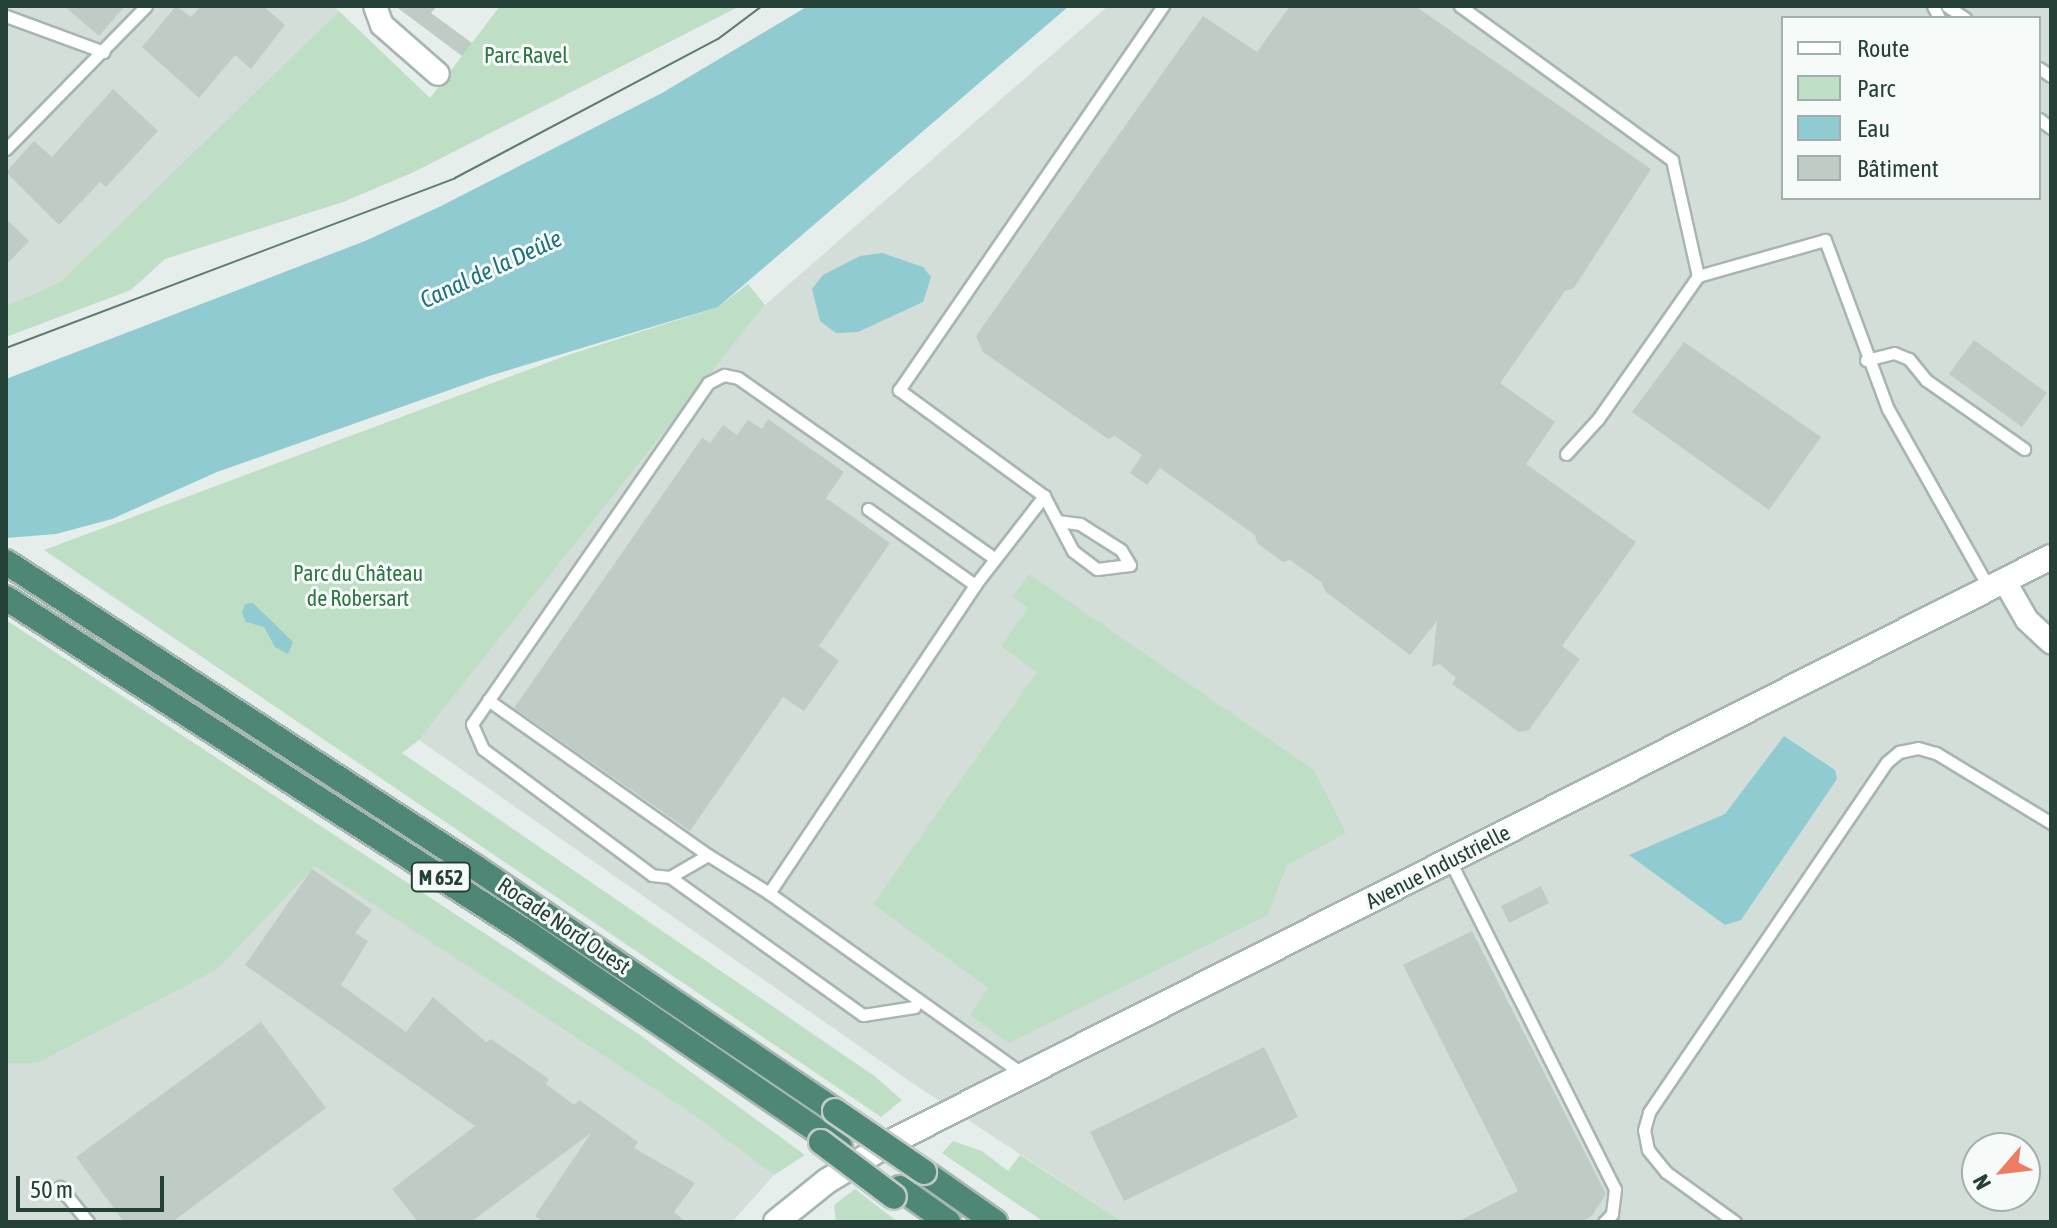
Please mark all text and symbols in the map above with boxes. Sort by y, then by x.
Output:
legend [1781,16,2041,200]
text: Route [1857,35,1909,62]
park label: Parc Ravel [484,43,568,69]
text: Parc [1857,75,1895,102]
text: Eau [1857,115,1890,142]
text: Bâtiment [1857,155,1939,182]
water label: Canal de la Deûle [415,224,567,314]
park label: Parc du Château de Robersart [293,560,423,612]
street label: Avenue Industrielle [1361,819,1515,915]
road number: M 652 [409,861,473,893]
street label: Rocade Nord Ouest [493,872,635,980]
north arrow [1961,1132,2041,1212]
scale bar [20,1160,168,1210]
text: N [1967,1170,1996,1194]
text: 50 m [30,1176,73,1203]

